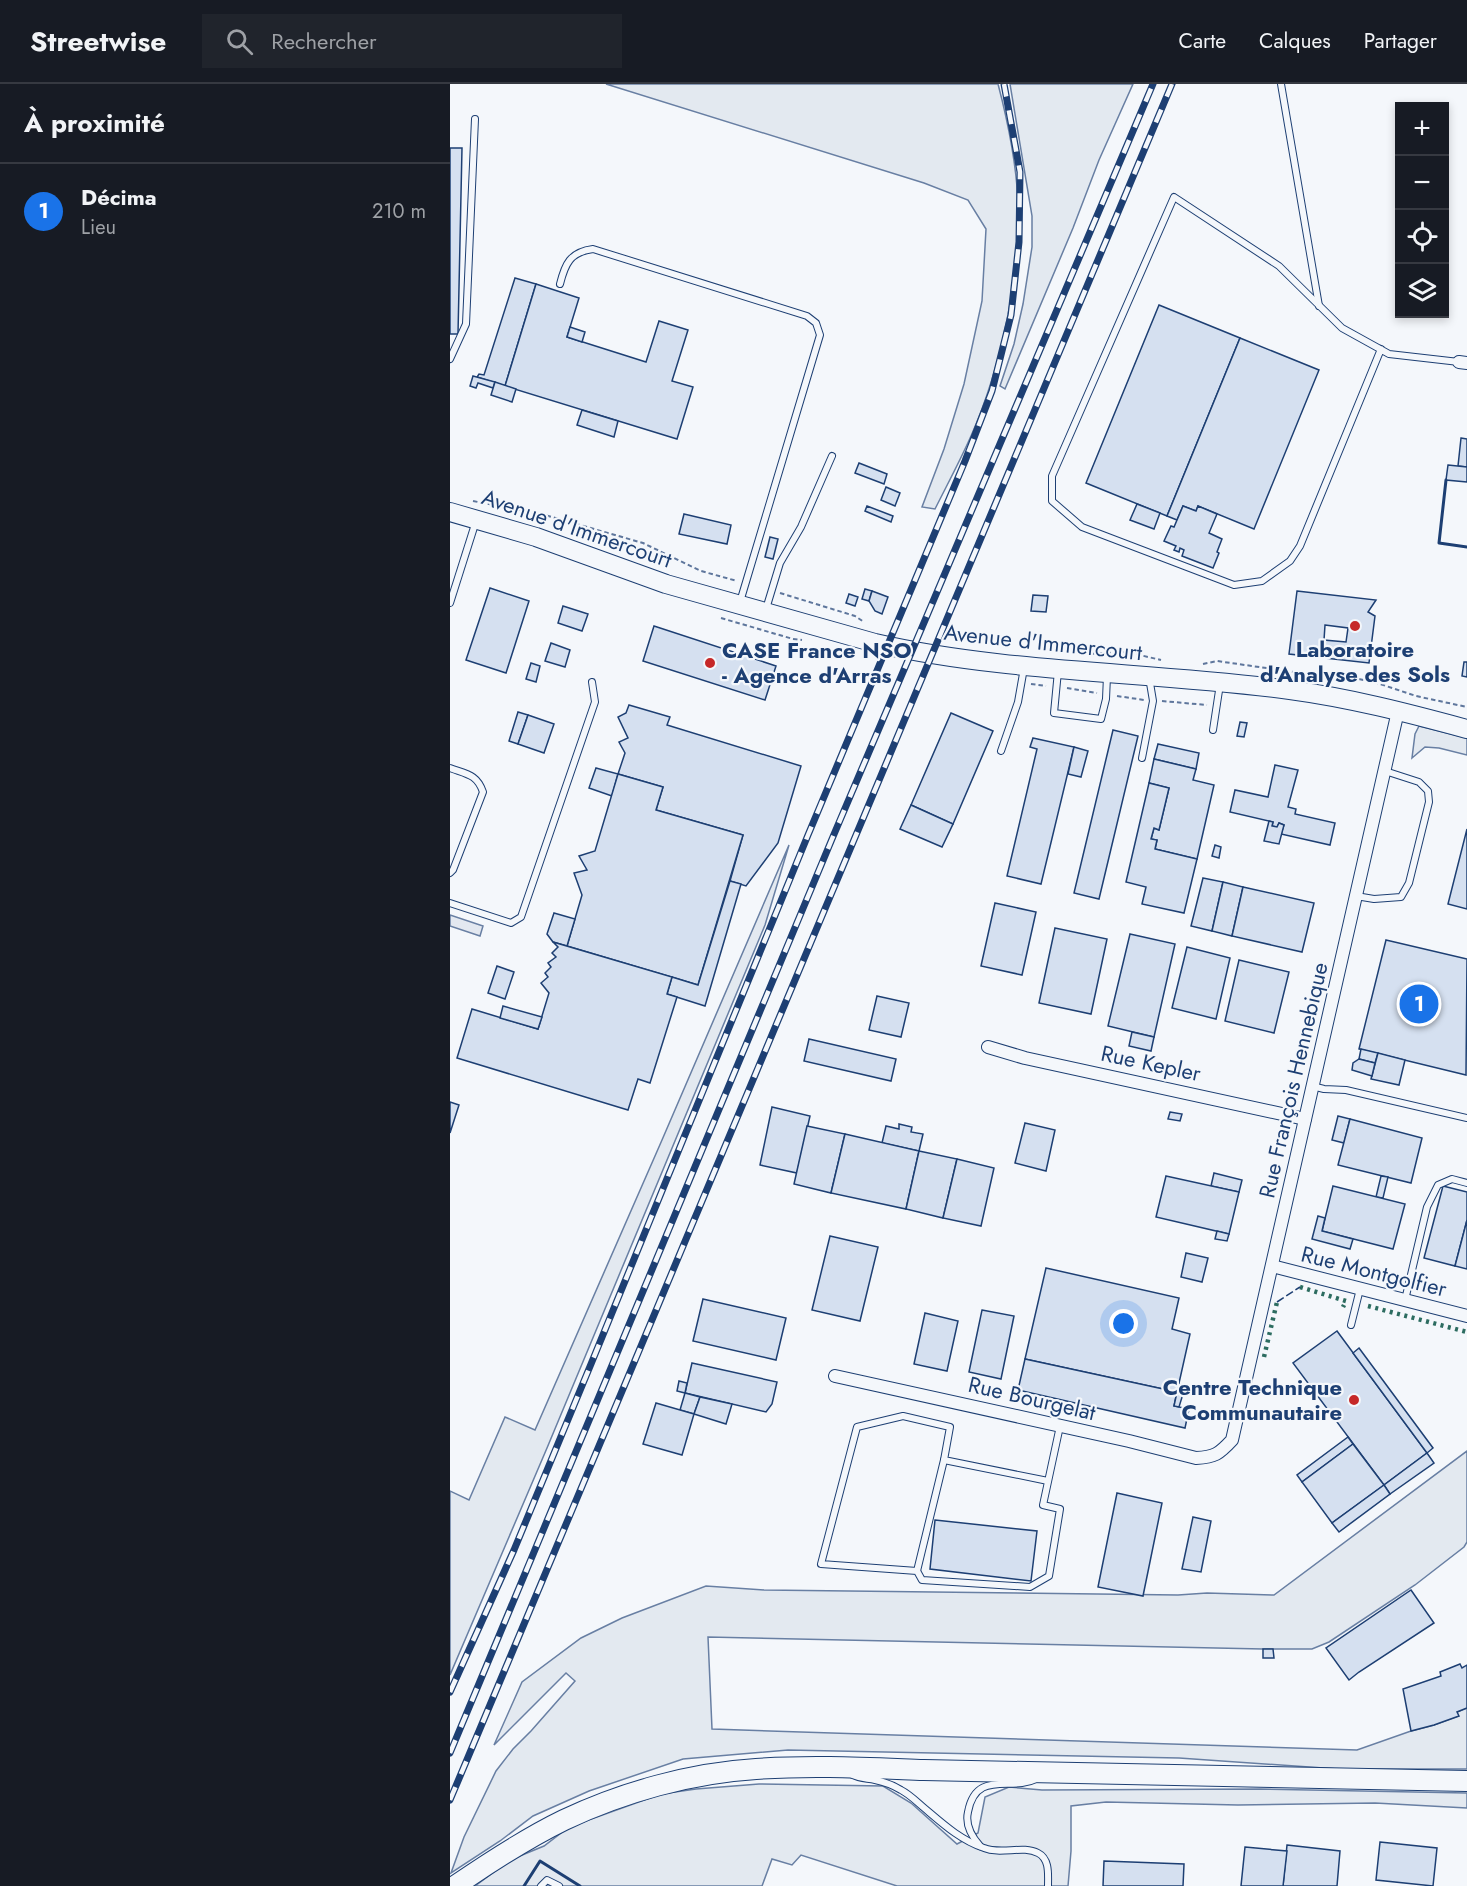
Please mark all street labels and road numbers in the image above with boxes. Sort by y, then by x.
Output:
street label: Avenue d'Immercourt [478,480,677,576]
street label: Avenue d'Immercourt [942,616,1144,668]
street label: Rue François Hennebique [1250,959,1336,1201]
street label: Rue Kepler [1098,1037,1204,1089]
street label: Rue Montgolfier [1298,1237,1451,1305]
street label: Rue Bourgelat [965,1368,1099,1428]

